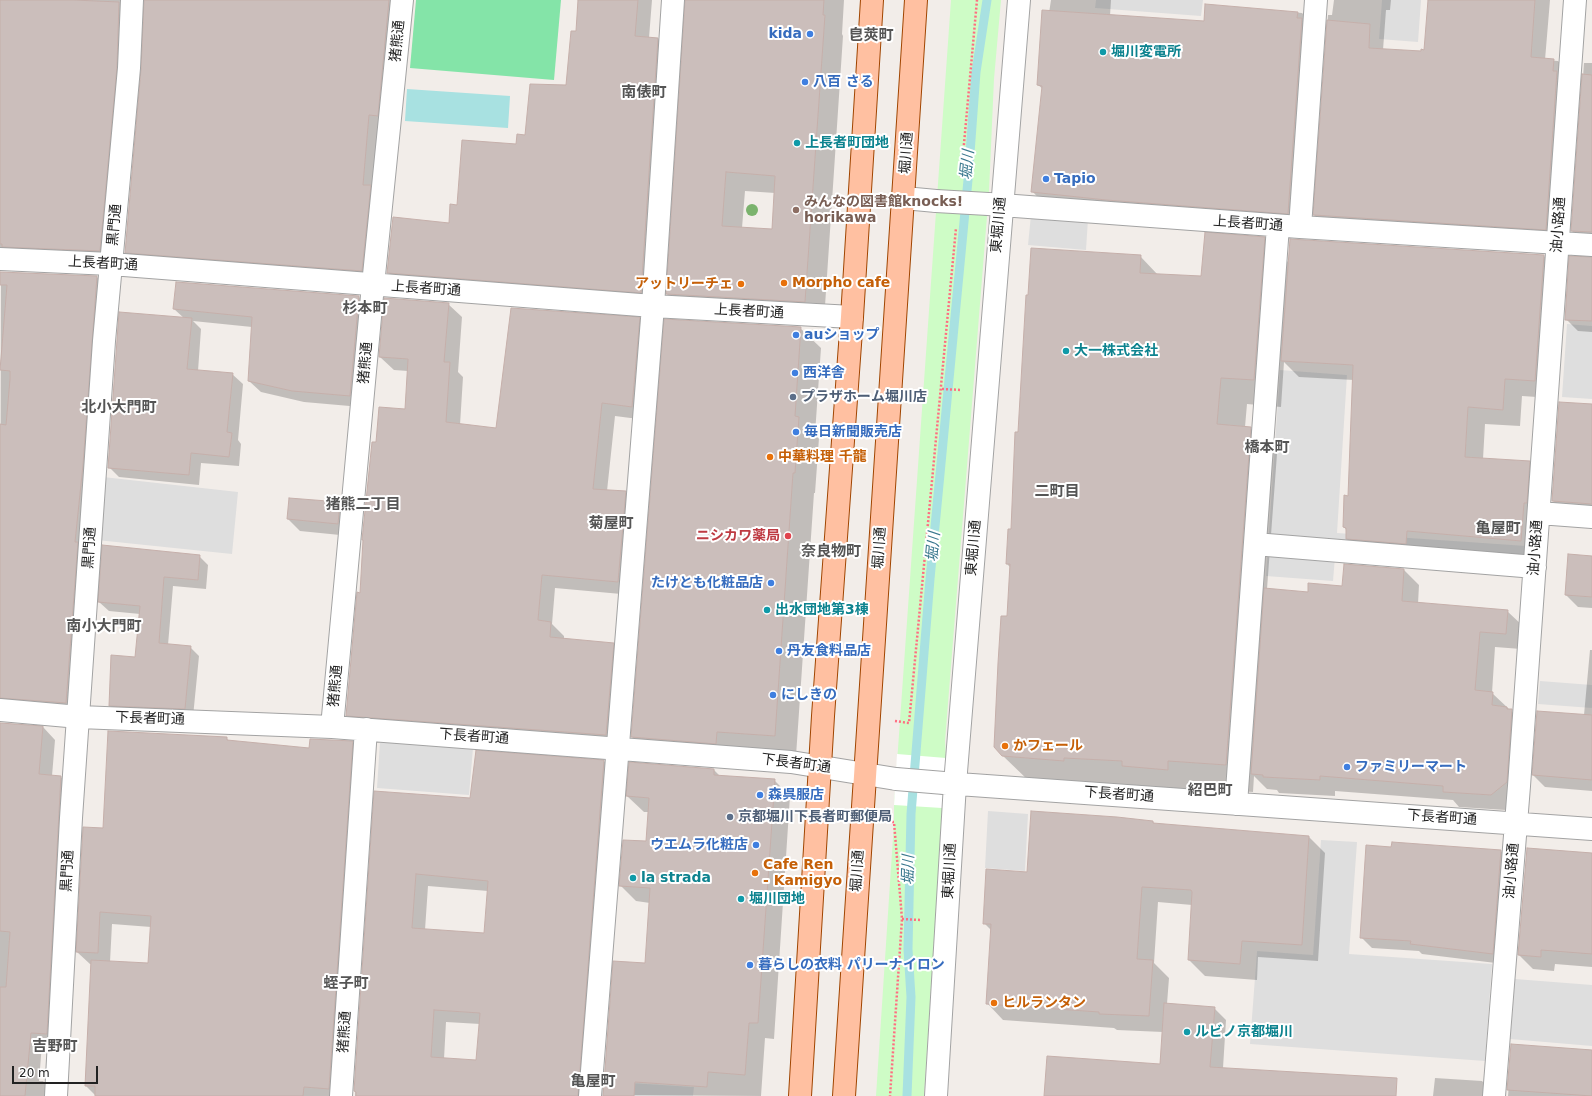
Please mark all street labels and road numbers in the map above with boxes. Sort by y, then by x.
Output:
street label: 猪熊通 [387,19,409,63]
street label: 堀川通 [897,131,917,175]
street label: 東堀川通 [988,196,1010,254]
street label: 油小路通 [1549,196,1569,254]
street label: 黒門通 [105,203,125,247]
street label: 上長者町通 [1212,213,1284,235]
street label: 上長者町通 [68,254,138,274]
street label: 上長者町通 [390,278,462,300]
street label: 上長者町通 [714,302,784,322]
street label: 猪熊通 [356,341,376,385]
street label: 東堀川通 [963,519,985,577]
street label: 油小路通 [1526,519,1546,577]
street label: 黒門通 [80,526,100,570]
street label: 堀川通 [870,526,890,570]
street label: 猪熊通 [326,664,346,708]
street label: 下長者町通 [115,709,185,729]
street label: 下長者町通 [438,726,510,748]
street label: 下長者町通 [760,751,832,777]
street label: 下長者町通 [1083,784,1155,806]
street label: 下長者町通 [1406,807,1478,829]
street label: 油小路通 [1501,842,1523,900]
street label: 東堀川通 [940,843,960,899]
street label: 堀川通 [848,849,868,893]
street label: 黒門通 [59,850,77,892]
street label: 猪熊通 [335,1010,355,1054]

